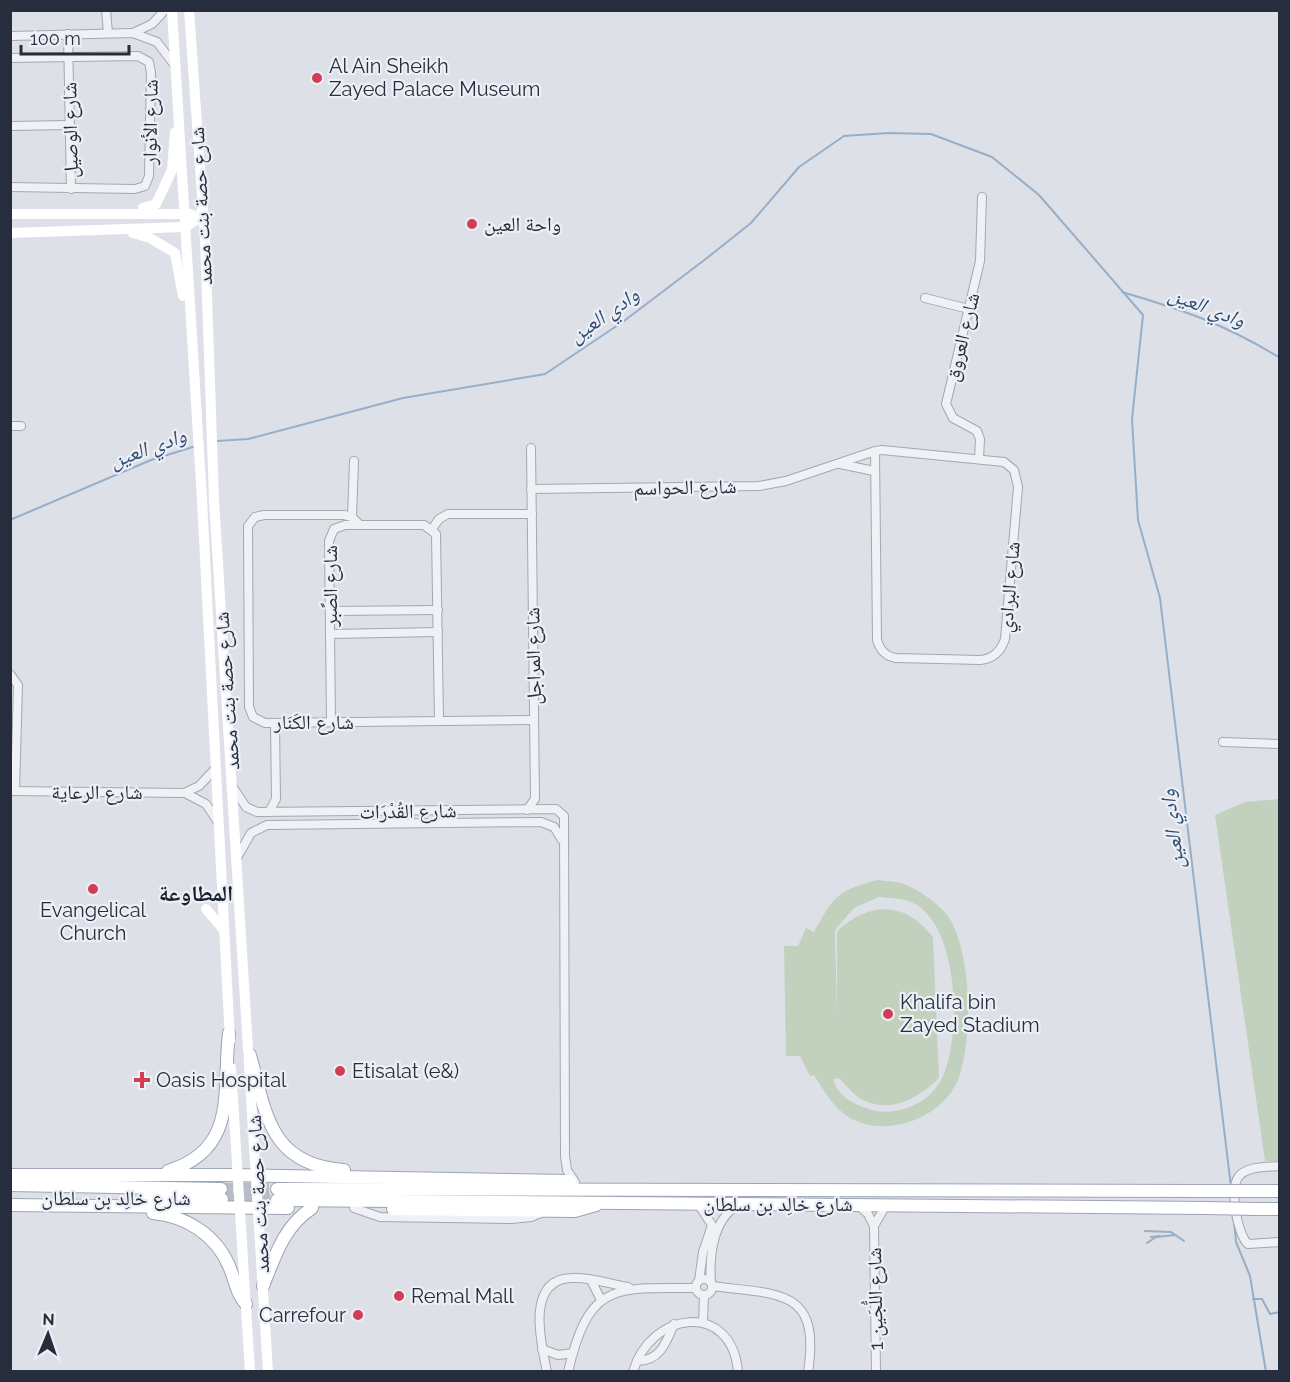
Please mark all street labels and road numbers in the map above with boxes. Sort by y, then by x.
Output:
street label: شارع الأنوار [137,79,164,166]
street label: شارع الوصيل [57,82,84,178]
street label: شارع حصة بنت محمد [185,126,218,286]
street label: شارع العروق [939,290,986,384]
street label: شارع الحواسم [633,474,737,502]
street label: شارع البرادي [993,540,1029,634]
street label: شارع الصَّبر [318,545,343,628]
street label: شارع المراجل [520,607,547,705]
street label: شارع حصة بنت محمد [210,611,245,771]
street label: شارع الكَنَار [273,710,354,735]
street label: شارع الرعاية [51,780,143,805]
street label: شارع القُدْرَات [359,798,457,825]
street label: شارع حصة بنت محمد [242,1114,275,1274]
street label: شارع خالِد بن سلطان [41,1186,191,1211]
street label: شارع خالِد بن سلطان [703,1192,853,1217]
street label: شارع اللُّجَين 1 [860,1247,889,1351]

